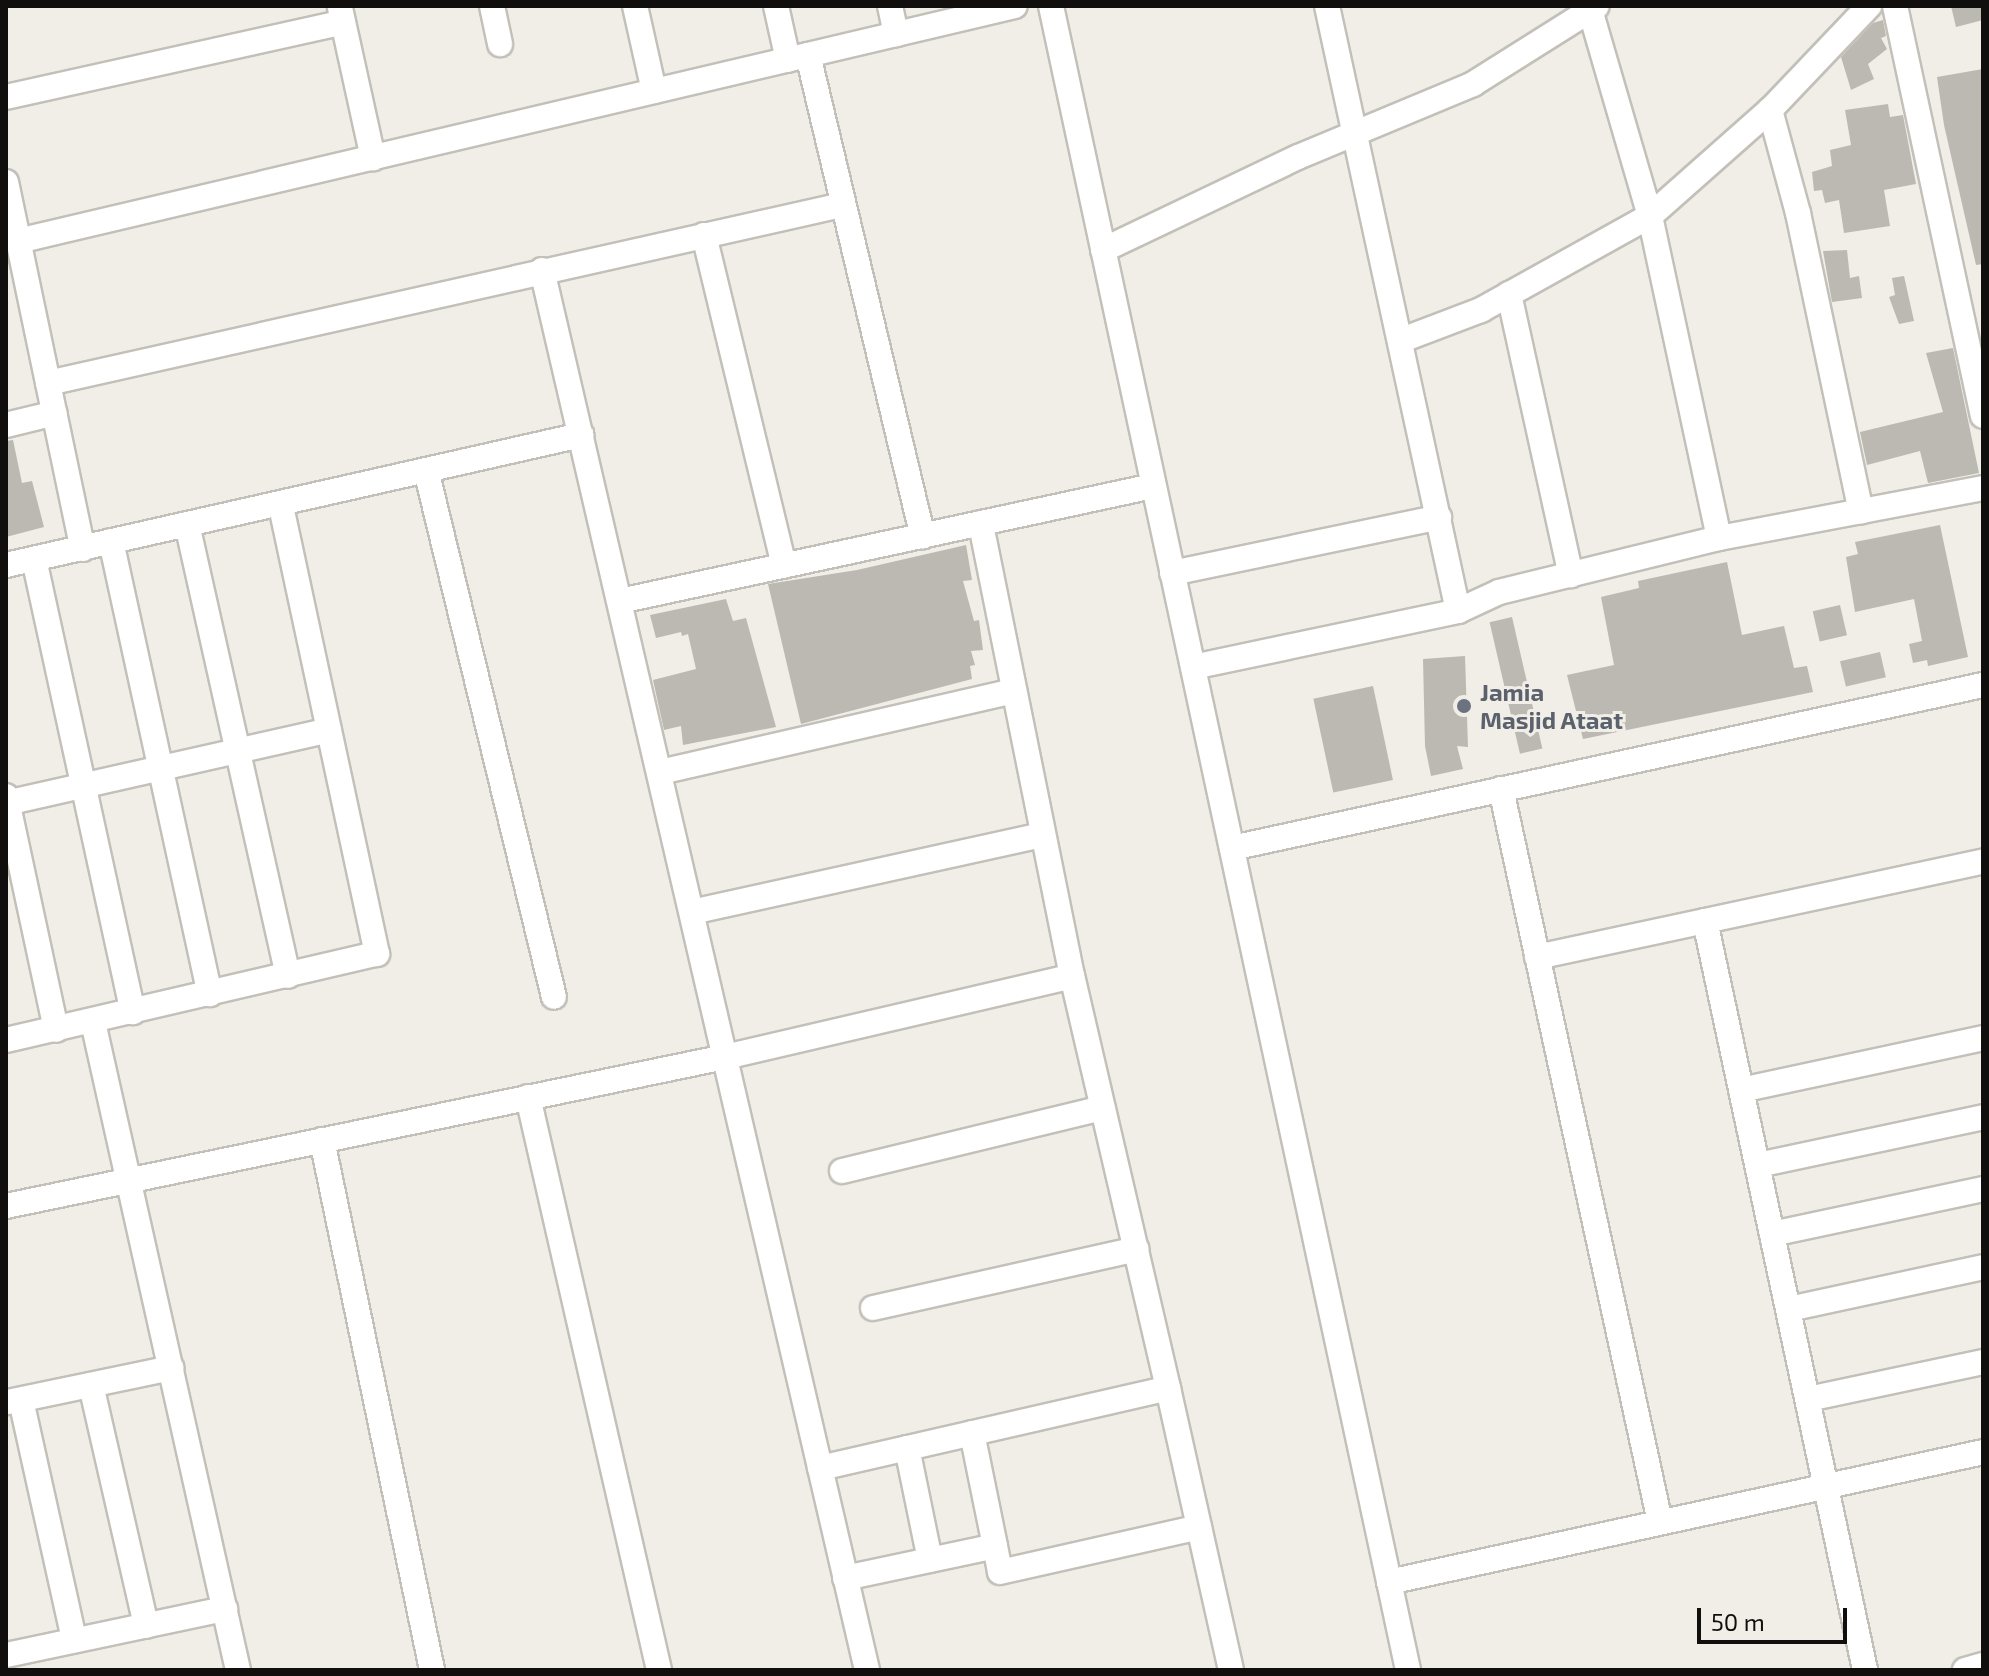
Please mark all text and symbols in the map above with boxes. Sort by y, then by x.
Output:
place label: Jamia Masjid Ataat [1480,678,1624,734]
marker: Jamia Masjid Ataat [1455,697,1473,715]
scale bar [1701,1592,1851,1642]
text: 50 m [1711,1607,1765,1636]

